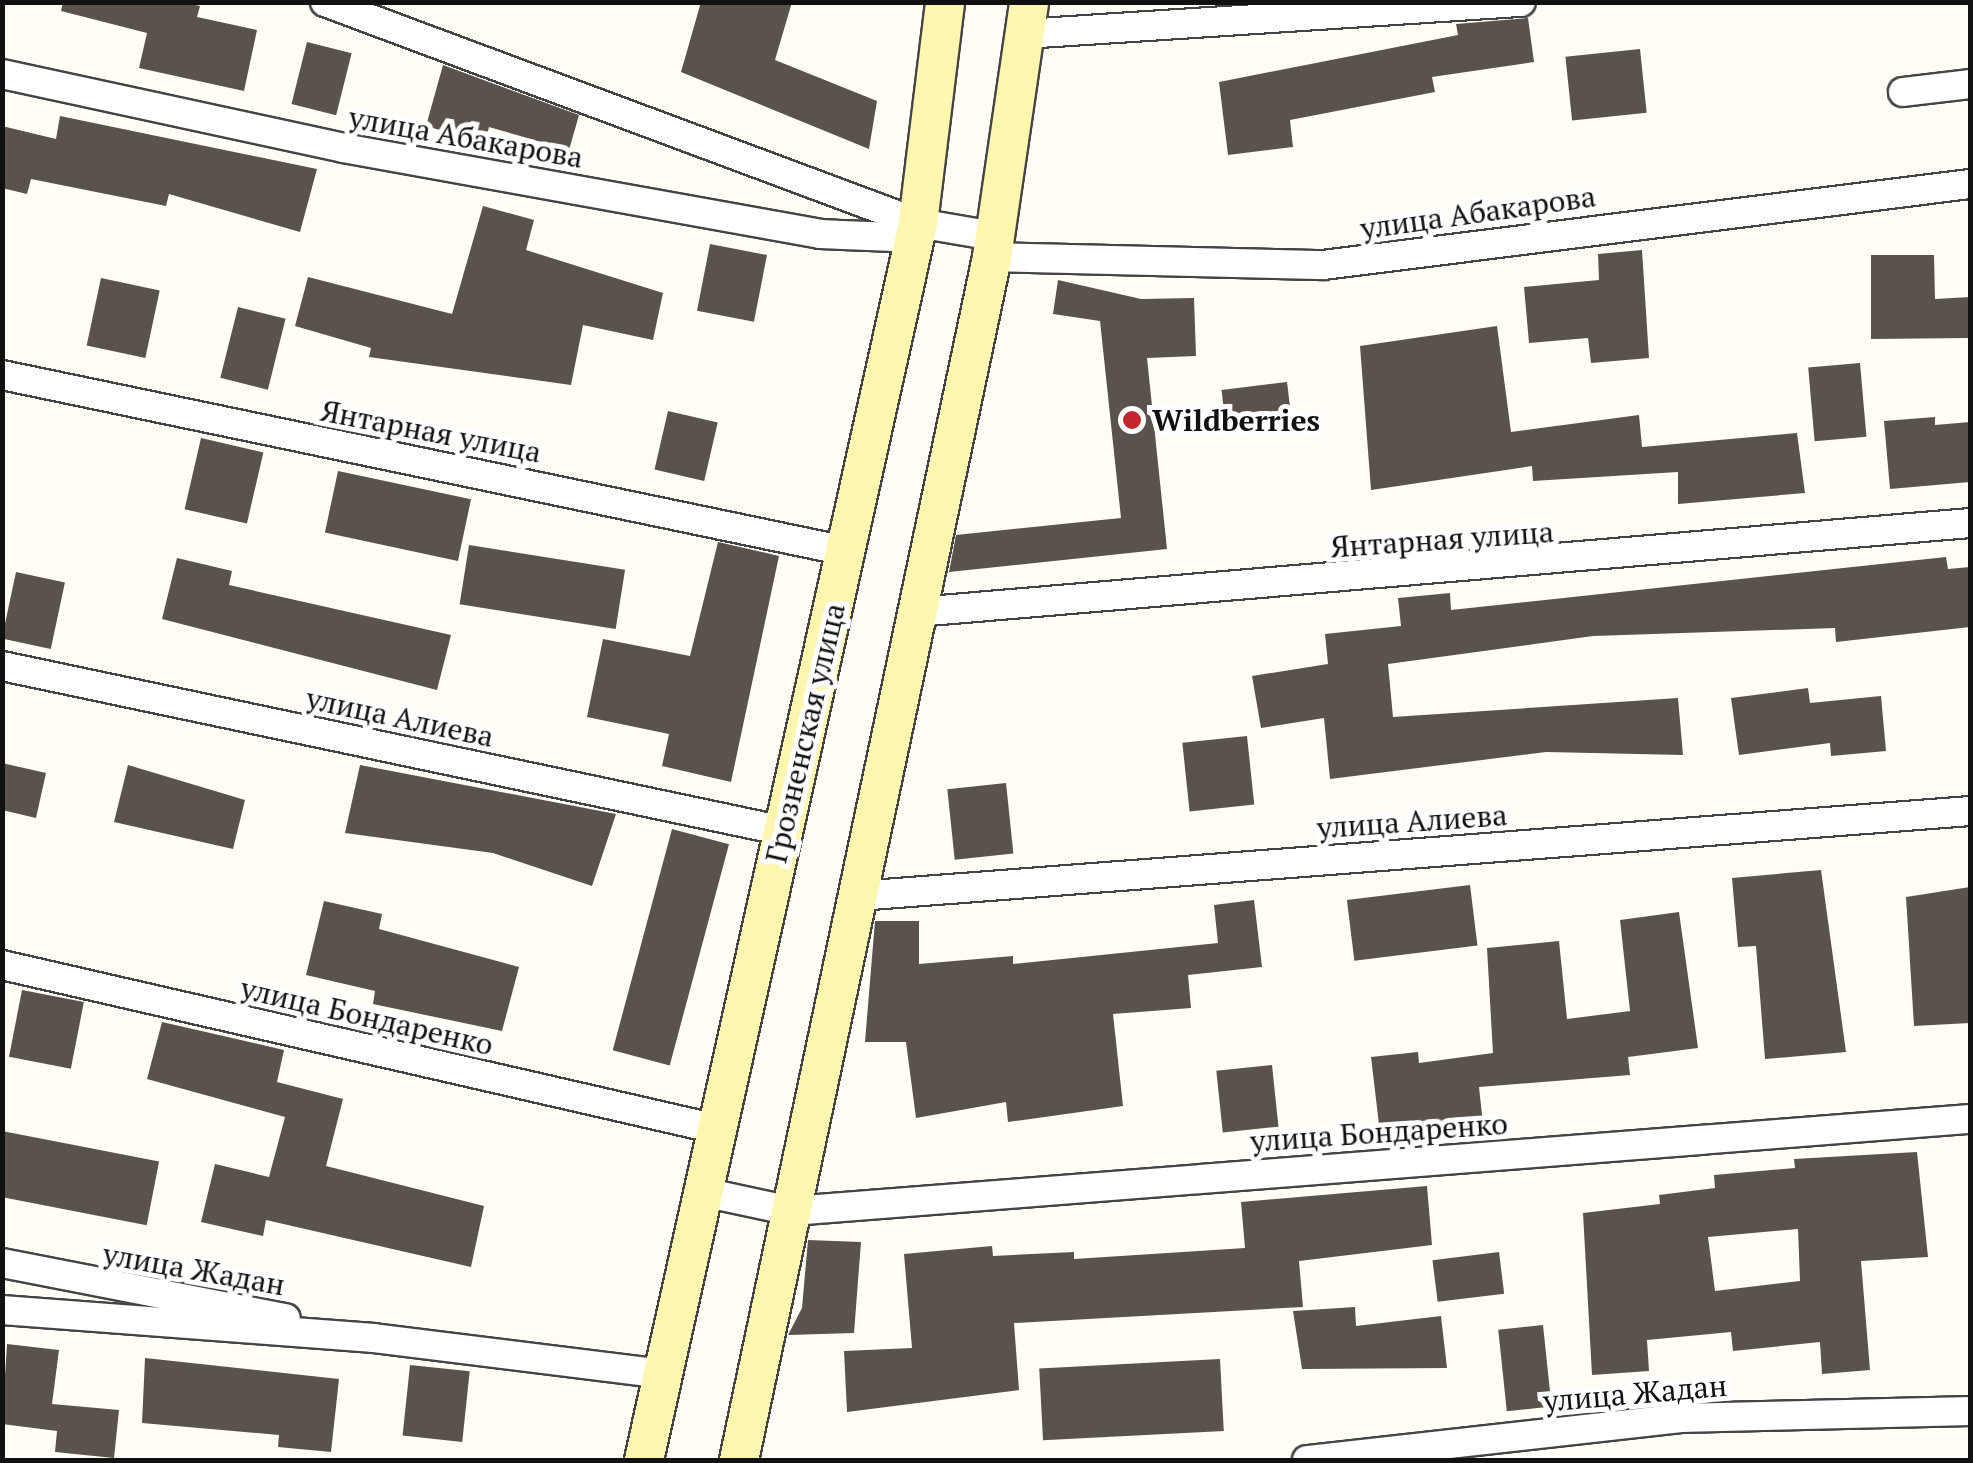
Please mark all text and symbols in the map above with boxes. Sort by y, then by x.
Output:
street label: улица Абакарова [346,99,586,175]
street label: улица Абакарова [1358,178,1598,246]
street label: Янтарная улица [318,392,544,470]
place label: Wildberries [1152,402,1320,438]
marker: Wildberries [1121,409,1143,431]
street label: Янтарная улица [1329,513,1555,565]
street label: Грозненская улица [758,600,852,866]
street label: улица Алиева [303,680,497,754]
street label: улица Алиева [1315,796,1509,846]
street label: улица Бондаренко [237,969,497,1063]
street label: улица Бондаренко [1249,1105,1509,1159]
street label: улица Жадан [100,1235,288,1303]
street label: улица Жадан [1542,1367,1728,1419]

